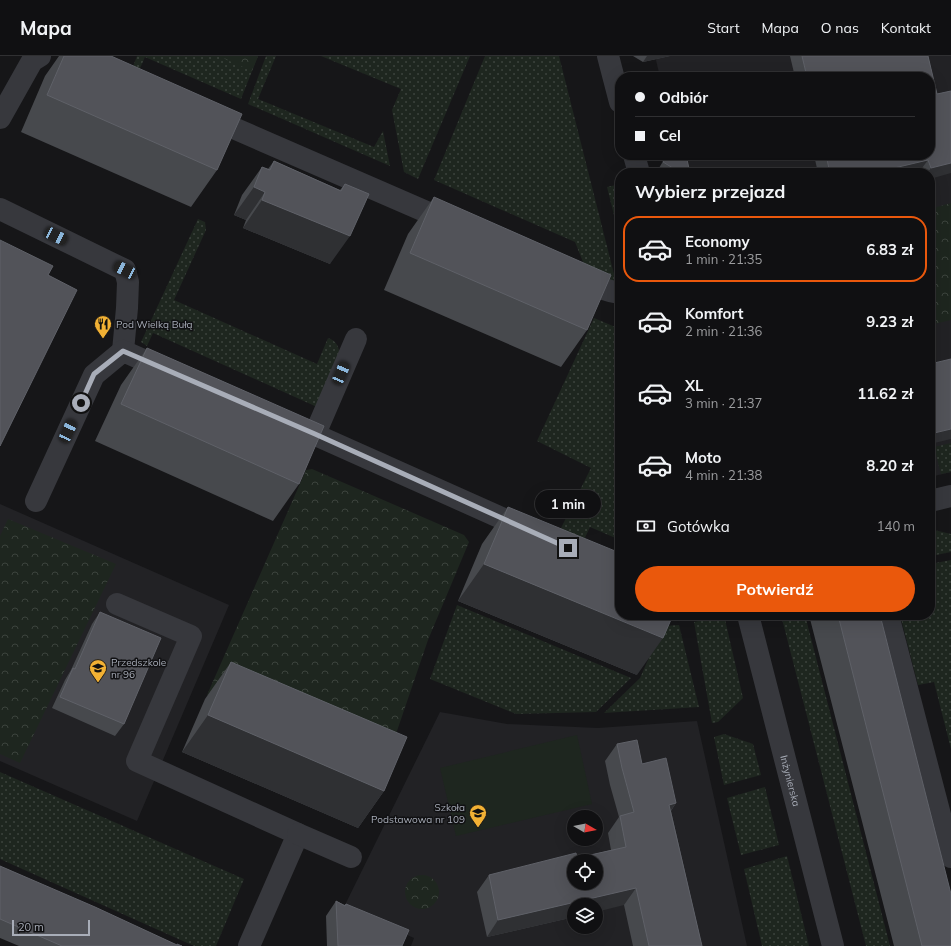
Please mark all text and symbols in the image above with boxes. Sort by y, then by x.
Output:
text: Mapa [20,16,72,40]
text: Start [707,19,740,37]
text: Mapa [762,19,799,37]
text: O nas [821,19,859,37]
text: Kontakt [881,19,931,37]
text: Odbiór [659,88,708,107]
text: Cel [659,126,681,145]
text: Wybierz przejazd [635,180,785,203]
car [43,225,69,247]
icon: car [637,231,673,267]
text: Economy [685,232,750,251]
text: 6.83 zł [866,240,913,259]
text: 1 min · 21:35 [685,251,762,267]
car [112,259,138,281]
icon: car [637,303,673,339]
text: Komfort [685,304,743,323]
text: 9.23 zł [866,312,913,331]
restaurant icon: Pod Wielką Bułą [93,314,113,339]
place label: Pod Wielką Bułą [116,318,193,331]
text: 2 min · 21:36 [685,323,762,339]
car [331,360,351,386]
icon: car [637,375,673,411]
text: XL [685,376,703,395]
text: 11.62 zł [857,384,913,403]
route start [72,394,90,412]
text: 3 min · 21:37 [685,395,762,411]
car [57,418,79,444]
icon: car [637,447,673,483]
text: Moto [685,448,721,467]
text: 8.20 zł [866,456,913,475]
text: 4 min · 21:38 [685,467,762,483]
callout: 1 min [535,490,601,518]
text: 1 min [551,496,585,512]
icon: cash [635,515,657,537]
text: Gotówka [667,517,730,536]
text: 140 m [877,518,915,534]
route end [559,539,577,557]
button: Potwierdź [635,566,915,612]
place label: Przedszkole nr 96 [111,656,166,681]
school or university icon: Przedszkole nr 96 [88,658,108,683]
street label: Inżynierska [777,754,803,808]
place label: Szkoła Podstawowa nr 109 [371,801,465,826]
school or university icon: Szkoła Podstawowa nr 109 [468,803,488,828]
north arrow [567,810,603,846]
map controls [567,810,603,934]
button: locate [567,854,603,890]
button: layers [567,898,603,934]
scale bar [12,918,90,937]
text: 20 m [18,920,44,934]

